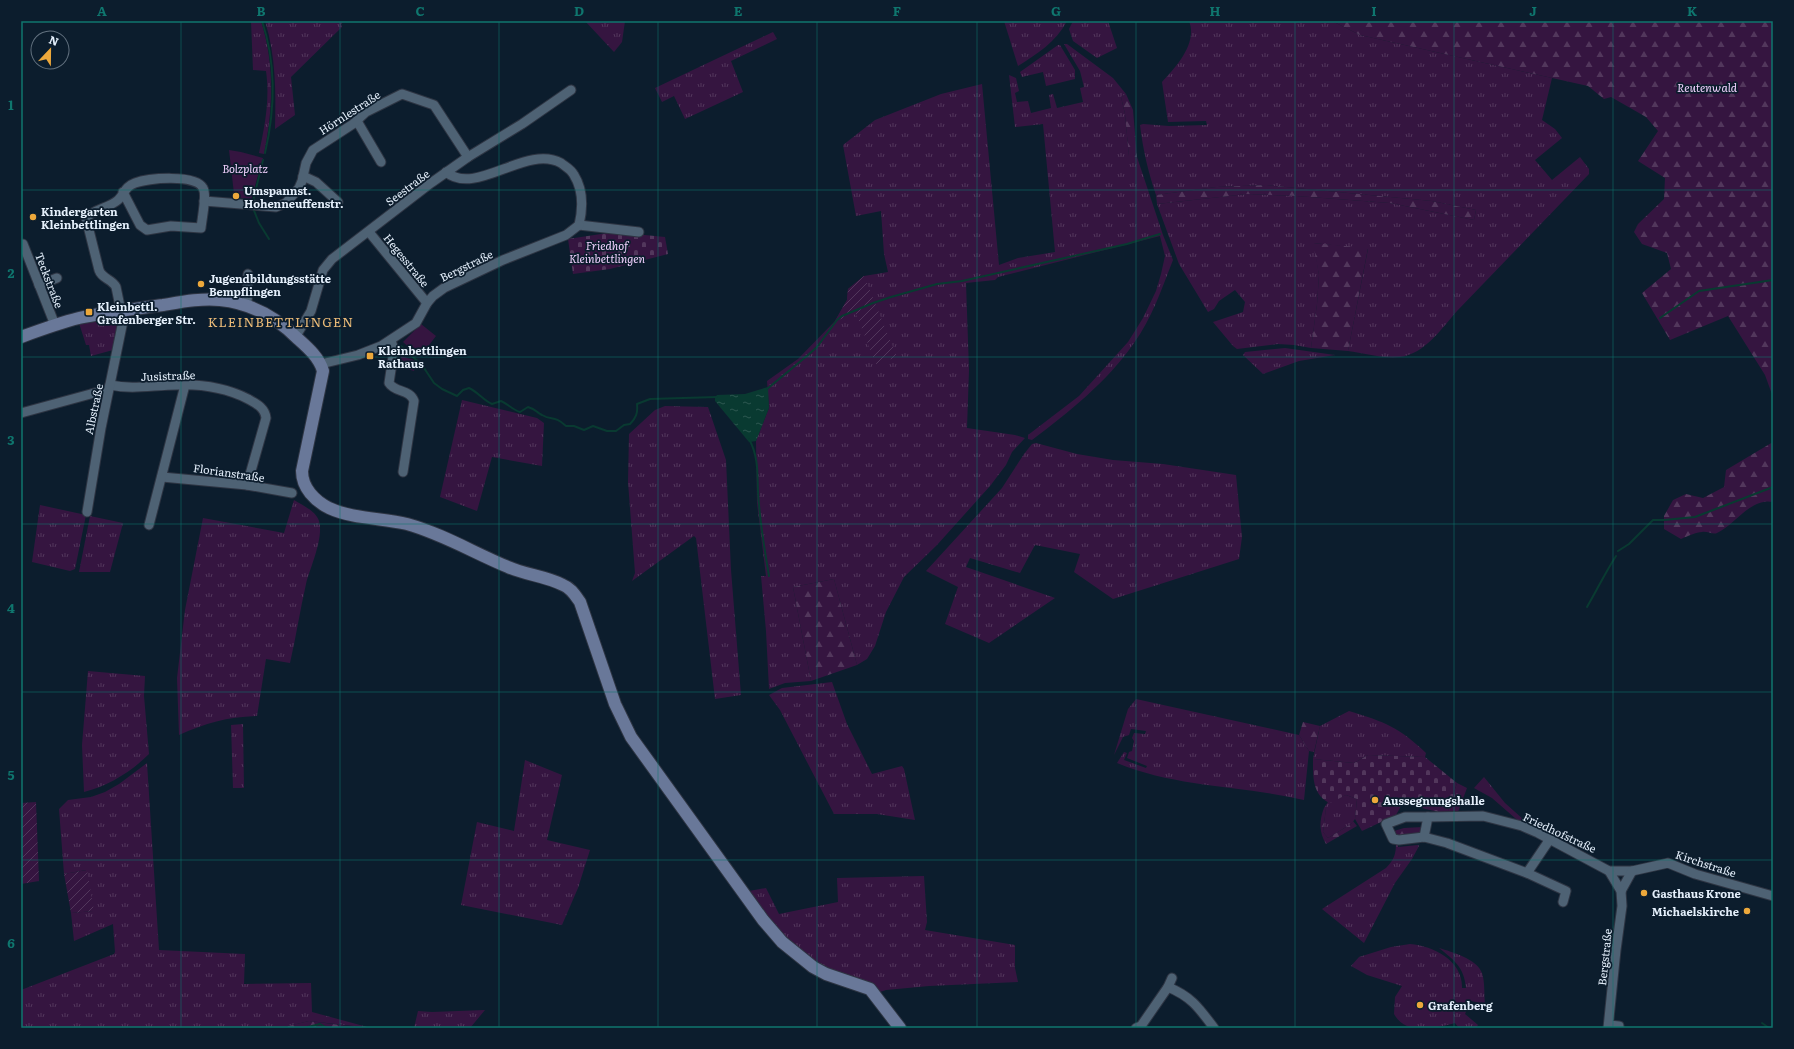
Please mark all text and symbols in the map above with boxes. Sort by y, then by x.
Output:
text: A [97,1,107,20]
text: B [257,1,266,20]
text: C [415,1,425,20]
text: D [574,1,584,20]
text: E [734,1,743,20]
text: F [893,1,901,20]
text: G [1051,1,1061,20]
text: H [1210,1,1221,20]
text: I [1371,1,1377,20]
text: J [1529,1,1537,20]
text: K [1687,1,1698,20]
north arrow [30,30,70,70]
text: N [47,31,61,49]
park label: Reutenwald [1677,79,1738,95]
street label: Hörnlestraße [315,86,383,138]
text: 1 [8,95,14,114]
park label: Bolzplatz [222,160,268,176]
street label: Seestraße [382,165,432,209]
place label: Umspannst. Hohenneuffenstr. [244,182,344,211]
marker: Umspannst. Hohenneuffenstr. [231,191,241,201]
place label: Kindergarten Kleinbettlingen [41,203,130,232]
marker: Kindergarten Kleinbettlingen [28,212,38,222]
street label: Hegesstraße [380,230,434,290]
park label: Friedhof Kleinbettlingen [569,237,645,266]
street label: Bergstraße [437,245,496,285]
street label: Teckstraße [32,250,68,310]
text: 2 [8,263,15,282]
place label: Jugendbildungsstätte Bempflingen [209,270,331,299]
marker: Jugendbildungsstätte Bempflingen [196,279,206,289]
place label: Kleinbettl. Grafenberger Str. [97,298,196,327]
marker: Kleinbettl. Grafenberger Str. [84,307,94,317]
district label: KLEINBETTLINGEN [208,312,354,331]
place label: Kleinbettlingen Rathaus [378,342,467,371]
marker: Kleinbettlingen Rathaus [365,351,375,361]
street label: Jusistraße [140,366,196,384]
street label: Albstraße [80,382,106,436]
text: 3 [7,430,15,449]
street label: Florianstraße [192,459,266,485]
text: 4 [7,598,15,617]
text: 5 [7,765,15,784]
place label: Aussegnungshalle [1383,792,1485,808]
marker: Aussegnungshalle [1370,795,1380,805]
street label: Friedhofstraße [1521,808,1599,856]
street label: Kirchstraße [1674,846,1739,880]
place label: Gasthaus Krone [1652,885,1741,901]
marker: Gasthaus Krone [1639,888,1649,898]
place label: Michaelskirche [1652,903,1739,919]
marker: Michaelskirche [1742,906,1752,916]
street label: Bergstraße [1593,927,1615,986]
text: 6 [7,933,15,952]
place label: Grafenberg [1428,997,1493,1013]
marker: Grafenberg [1415,1000,1425,1010]

